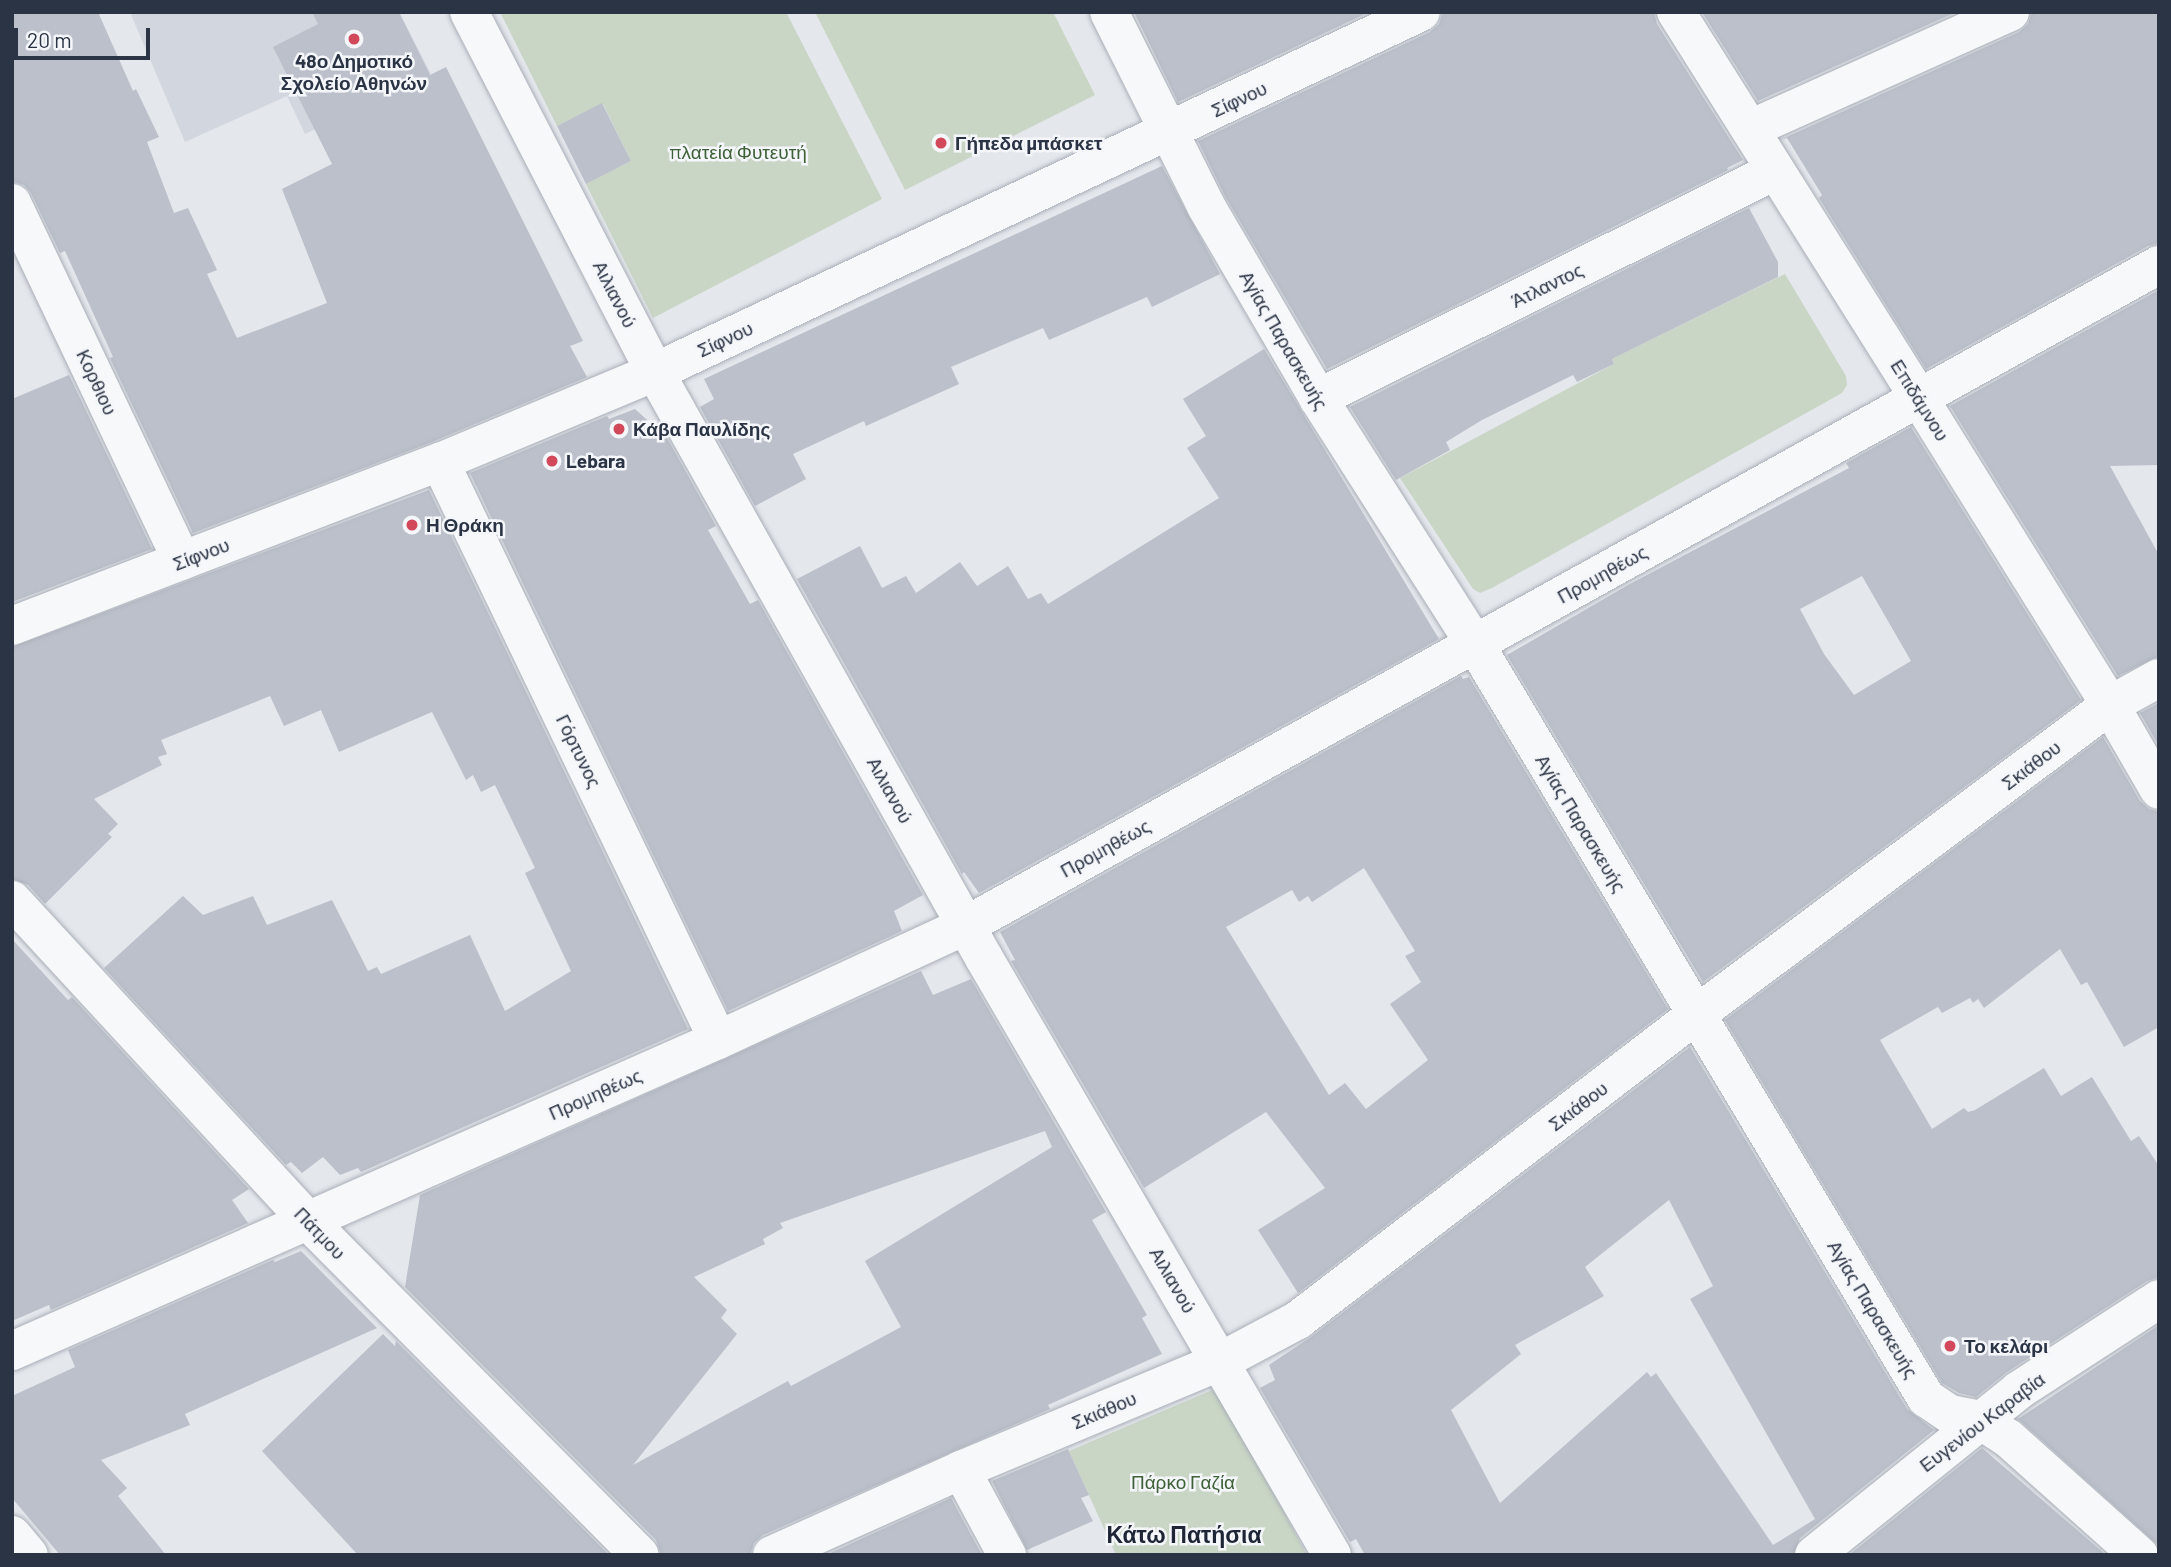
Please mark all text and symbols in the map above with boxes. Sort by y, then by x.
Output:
scale bar [18,14,154,58]
text: 20 m [27,27,72,52]
marker: 48ο Δημοτικό Σχολείο Αθηνών [346,31,362,47]
place label: 48ο Δημοτικό Σχολείο Αθηνών [281,50,427,94]
street label: Σίφνου [1208,76,1270,122]
place label: Γήπεδα μπάσκετ [955,132,1102,154]
marker: Γήπεδα μπάσκετ [933,135,949,151]
park label: πλατεία Φυτευτή [669,141,807,163]
street label: Αιλιανού [588,257,642,331]
street label: Άτλαντος [1507,258,1587,312]
street label: Αγίας Παρασκευής [1235,267,1333,413]
street label: Σίφνου [694,316,756,362]
street label: Κορθιου [72,346,122,418]
street label: Επιδάμνου [1886,355,1954,445]
place label: Κάβα Παυλίδης [633,418,770,440]
marker: Κάβα Παυλίδης [611,421,627,437]
place label: Lebara [566,450,625,472]
marker: Lebara [544,453,560,469]
place label: Η Θράκη [426,514,504,536]
marker: Η Θράκη [404,517,420,533]
street label: Σίφνου [169,533,233,575]
street label: Προμηθέως [1553,540,1651,608]
street label: Γόρτυνος [552,711,606,791]
street label: Σκιάθου [1997,735,2065,795]
street label: Αγίας Παρασκευής [1531,750,1631,896]
street label: Αιλιανού [863,753,917,827]
street label: Προμηθέως [1056,814,1154,882]
street label: Προμηθέως [545,1063,645,1125]
street label: Σκιάθου [1544,1076,1612,1136]
street label: Πάτμου [290,1202,350,1264]
street label: Αγίας Παρασκευής [1823,1236,1923,1382]
street label: Αιλιανού [1145,1243,1201,1317]
place label: Το κελάρι [1964,1335,2048,1357]
marker: Το κελάρι [1942,1338,1958,1354]
street label: Ευγενίου Καραβία [1915,1367,2049,1477]
street label: Σκιάθου [1068,1386,1140,1434]
park label: Πάρκο Γαζία [1131,1471,1235,1493]
district label: Κάτω Πατήσια [1106,1520,1262,1548]

